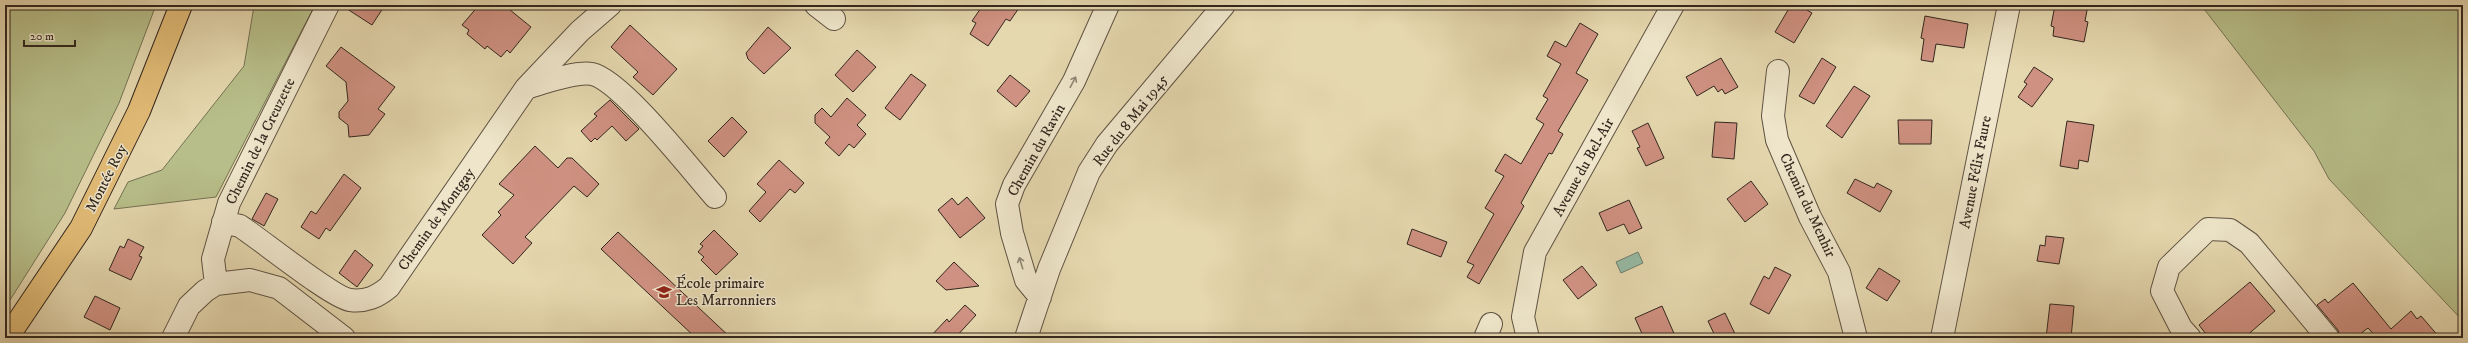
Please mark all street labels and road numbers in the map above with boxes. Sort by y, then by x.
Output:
street label: Rue du 8 Mai 1945 [1089,70,1173,170]
street label: Chemin de la Creuzette [222,75,299,208]
street label: Chemin du Ravin [1003,101,1070,200]
street label: Avenue du Bel-Air [1549,114,1619,220]
street label: Avenue Félix Faure [1955,114,1996,230]
street label: Montée Roy [81,140,132,215]
street label: Chemin du Menhir [1775,150,1840,261]
street label: Chemin de Montgay [394,163,479,274]

